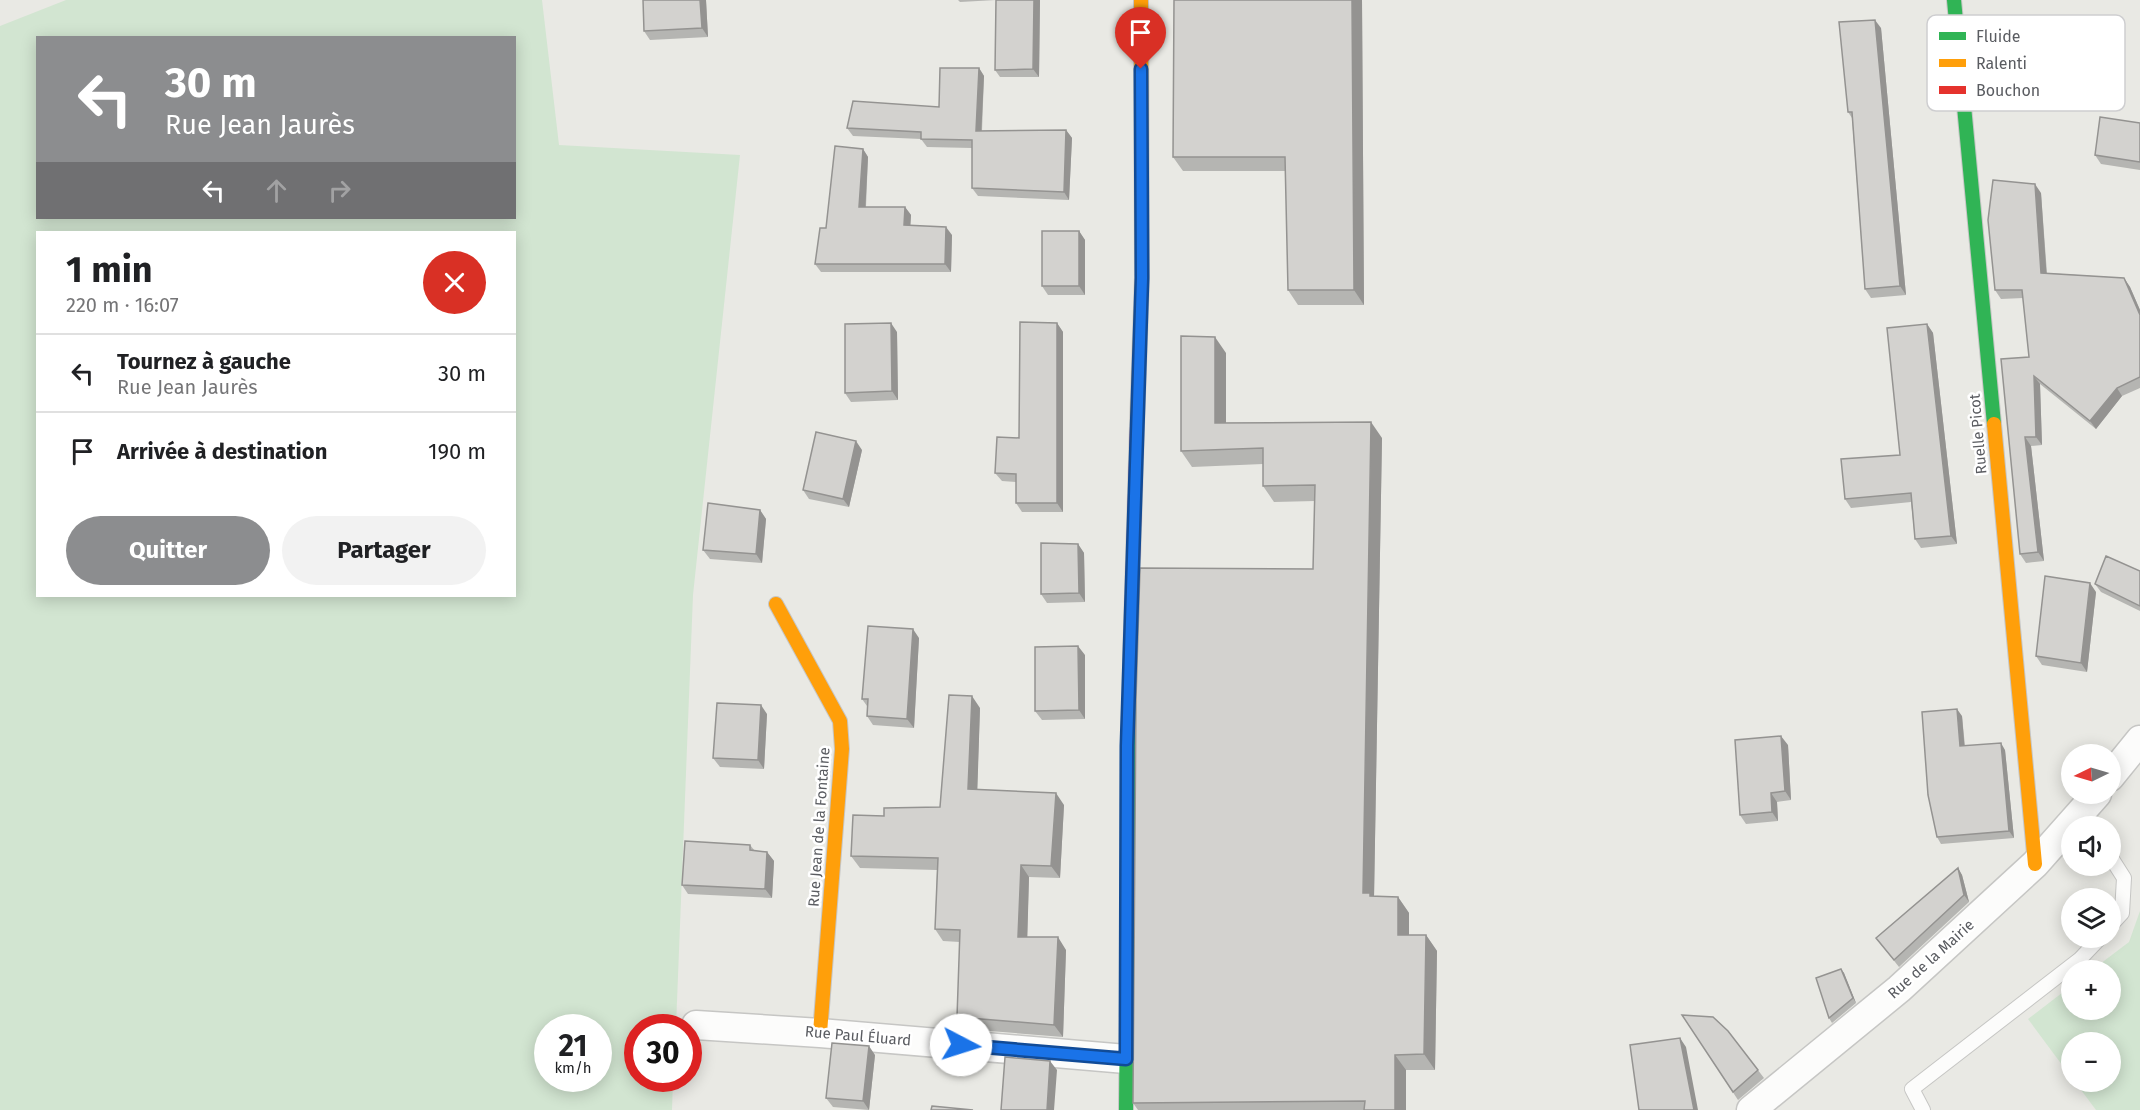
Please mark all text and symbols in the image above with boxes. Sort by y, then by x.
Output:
pin [1115,7,1166,69]
legend [1927,15,2125,111]
icon: arrive [1124,16,1157,49]
text: Fluide [1976,27,2021,46]
text: Ralenti [1976,54,2027,73]
text: 30 m [165,58,257,108]
icon: left [66,60,144,138]
text: Bouchon [1976,81,2040,100]
text: Rue Jean Jaurès [165,109,355,141]
icon: left [197,174,230,207]
icon: ahead [260,174,293,207]
icon: right [323,174,356,207]
text: 1 min [66,248,153,292]
button: close [423,251,486,314]
text: 220 m · 16:07 [66,293,179,317]
text: Tournez à gauche [117,348,291,375]
icon: left [66,357,99,390]
text: 30 m [438,360,486,387]
text: Rue Jean Jaurès [117,375,258,399]
street label: Ruelle Picot [1965,392,1990,475]
icon: arrive [66,435,99,468]
text: Arrivée à destination [117,438,327,465]
text: 190 m [428,438,486,465]
button: Quitter [66,516,270,585]
button: Partager [282,516,486,585]
north arrow [2061,744,2121,804]
map controls [2061,744,2121,1092]
street label: Rue Jean de la Fontaine [804,747,834,907]
button: sound [2061,816,2121,876]
button: layers [2061,888,2121,948]
street label: Rue de la Mairie [1884,916,1978,1002]
button: + [2061,960,2121,1020]
position arrow [929,1013,993,1077]
speed limit sign: 30 [624,1014,702,1092]
street label: Rue Paul Éluard [804,1022,912,1050]
text: 21 [559,1028,587,1064]
button: − [2061,1032,2121,1092]
text: km/h [554,1059,592,1077]

